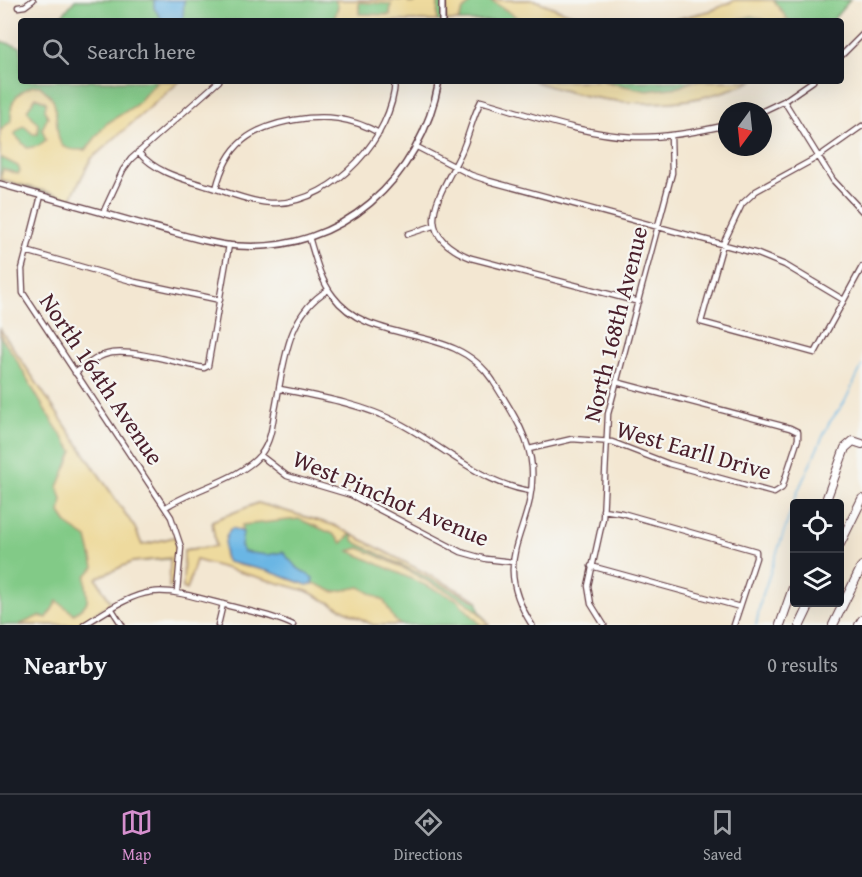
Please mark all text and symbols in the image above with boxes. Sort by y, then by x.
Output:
search box [18,18,844,84]
icon: search [39,35,72,68]
text: Search here [87,35,196,67]
north arrow [718,102,772,156]
street label: North 168th Avenue [574,222,656,426]
street label: North 164th Avenue [31,286,173,472]
street label: West Earll Drive [612,411,776,489]
street label: West Pinchot Avenue [287,441,495,555]
map controls [790,499,844,607]
button: locate [790,499,844,553]
button: layers [790,553,844,607]
text: Nearby [24,645,107,684]
text: 0 results [767,650,838,679]
tab: Map [120,806,153,866]
tab: Directions [394,806,463,866]
tab: Saved [703,806,742,866]

